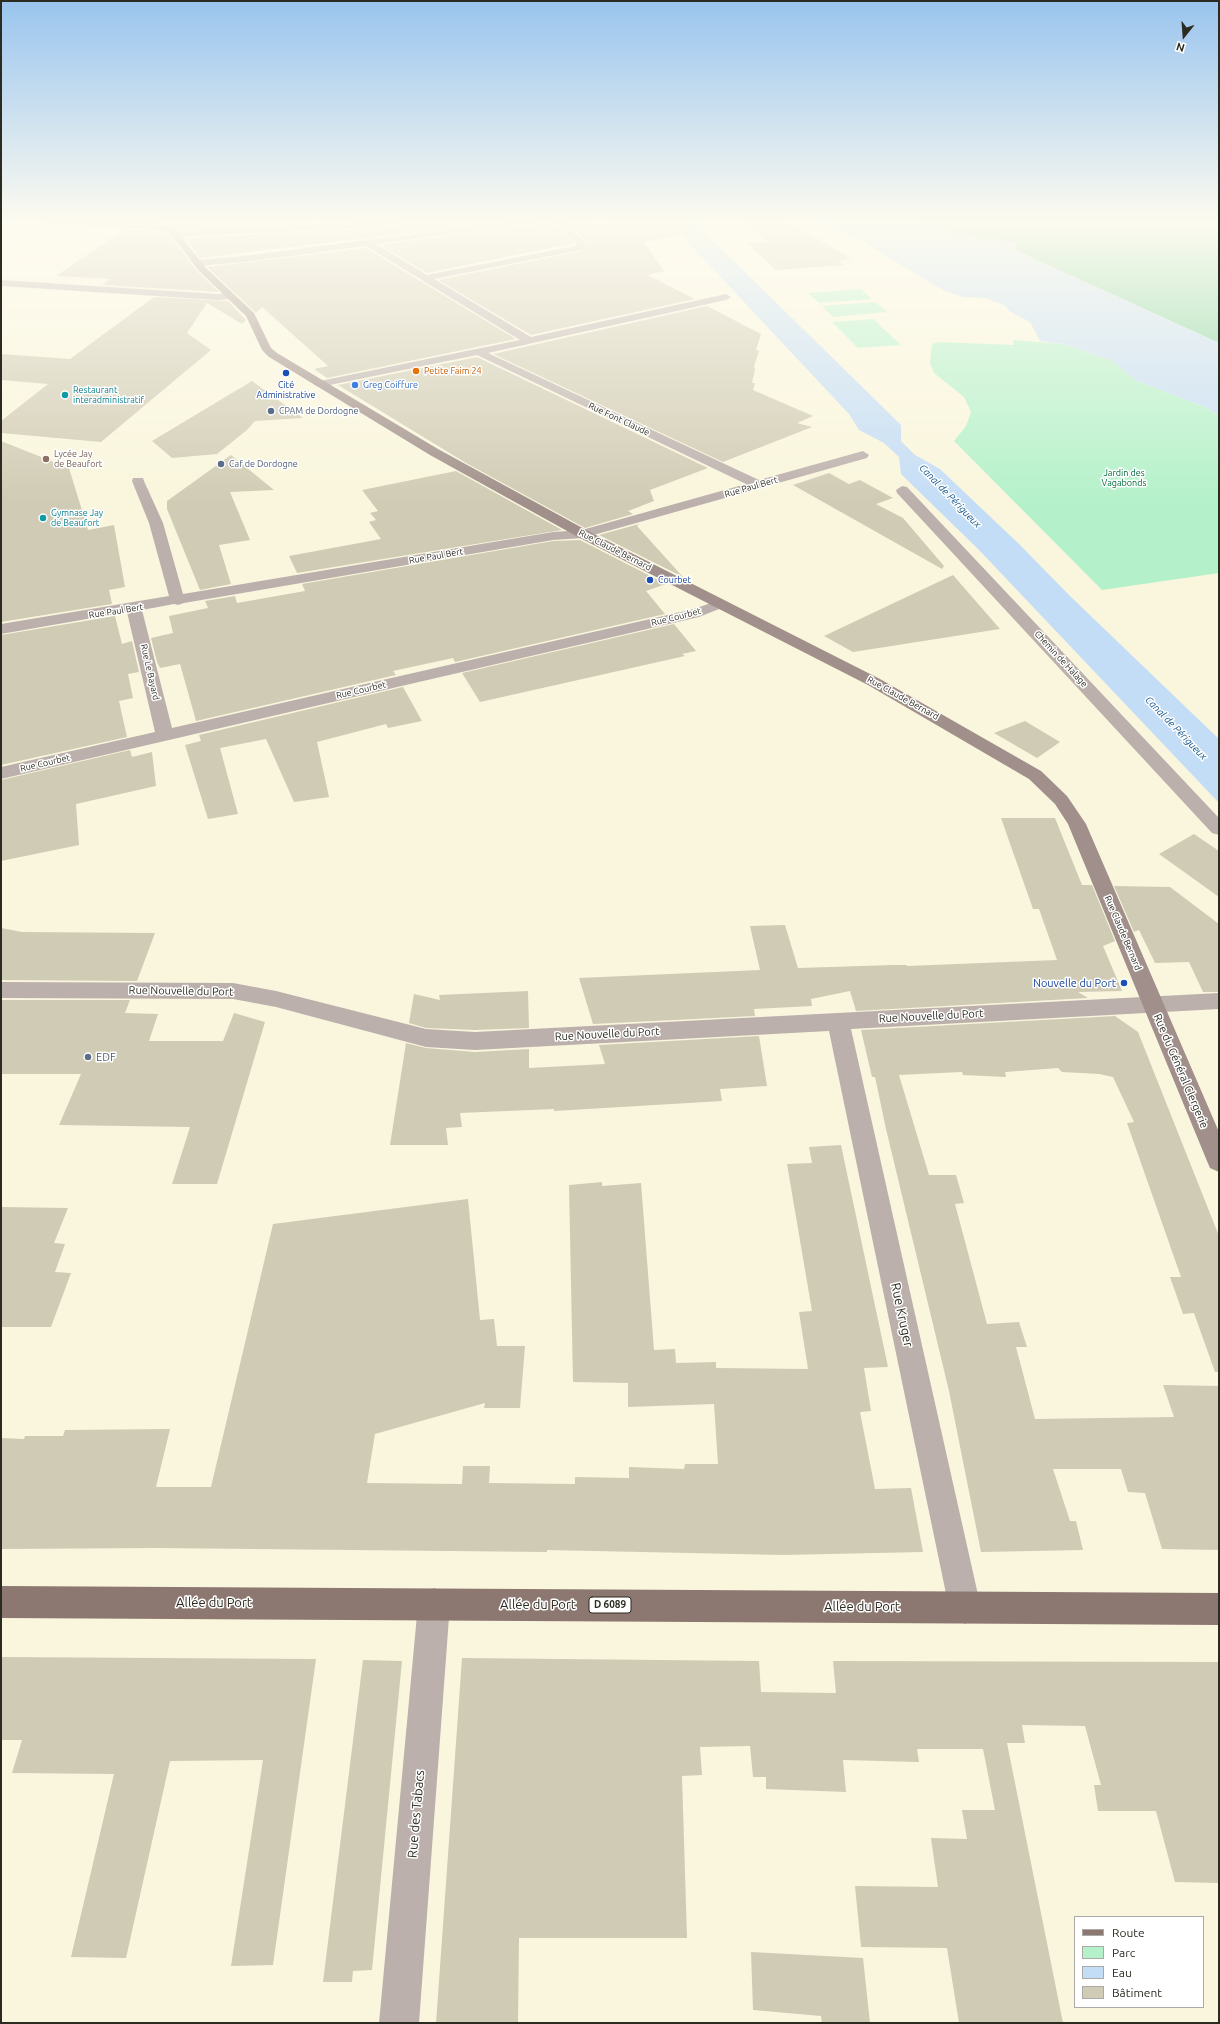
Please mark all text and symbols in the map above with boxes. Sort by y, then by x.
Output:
north arrow [1164,16,1204,56]
text: N [1175,41,1186,54]
marker: Petite Faim 24 [411,366,421,376]
place label: Petite Faim 24 [424,366,482,376]
marker: Cité Administrative [281,368,291,378]
place label: Cité Administrative [257,380,315,401]
marker: Greg Coiffure [350,380,360,390]
place label: Greg Coiffure [363,380,418,390]
place label: Restaurant interadministratif [73,385,144,406]
marker: Restaurant interadministratif [60,390,70,400]
street label: Rue Font Claude [587,400,651,438]
marker: CPAM de Dordogne [266,406,276,416]
place label: CPAM de Dordogne [279,406,358,416]
place label: Lycée Jay de Beaufort [54,449,102,470]
marker: Lycée Jay de Beaufort [41,454,51,464]
marker: Caf de Dordogne [216,459,226,469]
place label: Caf de Dordogne [229,459,298,469]
water label: Canal de Périgueux [917,462,983,530]
park label: Jardin des Vagabonds [1102,468,1146,489]
street label: Rue Paul Bert [723,474,779,500]
place label: Gymnase Jay de Beaufort [51,508,103,529]
marker: Gymnase Jay de Beaufort [38,513,48,523]
street label: Rue Claude Bernard [577,527,653,573]
street label: Rue Paul Bert [408,546,464,566]
marker: Courbet [645,575,655,585]
place label: Courbet [658,575,691,585]
street label: Rue Paul Bert [88,601,144,621]
street label: Rue Courbet [650,606,702,628]
street label: Chemin de Halage [1032,629,1090,689]
street label: Rue Le Bayard [138,643,162,701]
street label: Rue Claude Bernard [865,674,941,722]
street label: Rue Courbet [335,679,387,701]
water label: Canal de Périgueux [1143,694,1209,762]
street label: Rue Courbet [19,752,71,774]
street label: Rue Claude Bernard [1102,894,1144,972]
place label: Nouvelle du Port [1033,976,1116,990]
marker: Nouvelle du Port [1119,978,1129,988]
street label: Rue Nouvelle du Port [129,983,233,999]
street label: Rue Nouvelle du Port [878,1007,984,1025]
street label: Rue du Général Clergerie [1151,1012,1211,1130]
street label: Rue Nouvelle du Port [554,1025,660,1043]
place label: EDF [96,1050,116,1064]
marker: EDF [83,1052,93,1062]
street label: Rue Kruger [888,1281,916,1349]
street label: Allée du Port [176,1595,252,1611]
street label: Allée du Port [500,1597,576,1613]
road number: D 6089 [589,1597,631,1613]
street label: Allée du Port [824,1599,900,1615]
street label: Rue des Tabacs [404,1769,428,1859]
legend [1074,1916,1204,2008]
text: Route [1112,1926,1145,1939]
text: Parc [1112,1946,1135,1959]
text: Eau [1112,1966,1132,1979]
text: Bâtiment [1112,1986,1162,1999]

